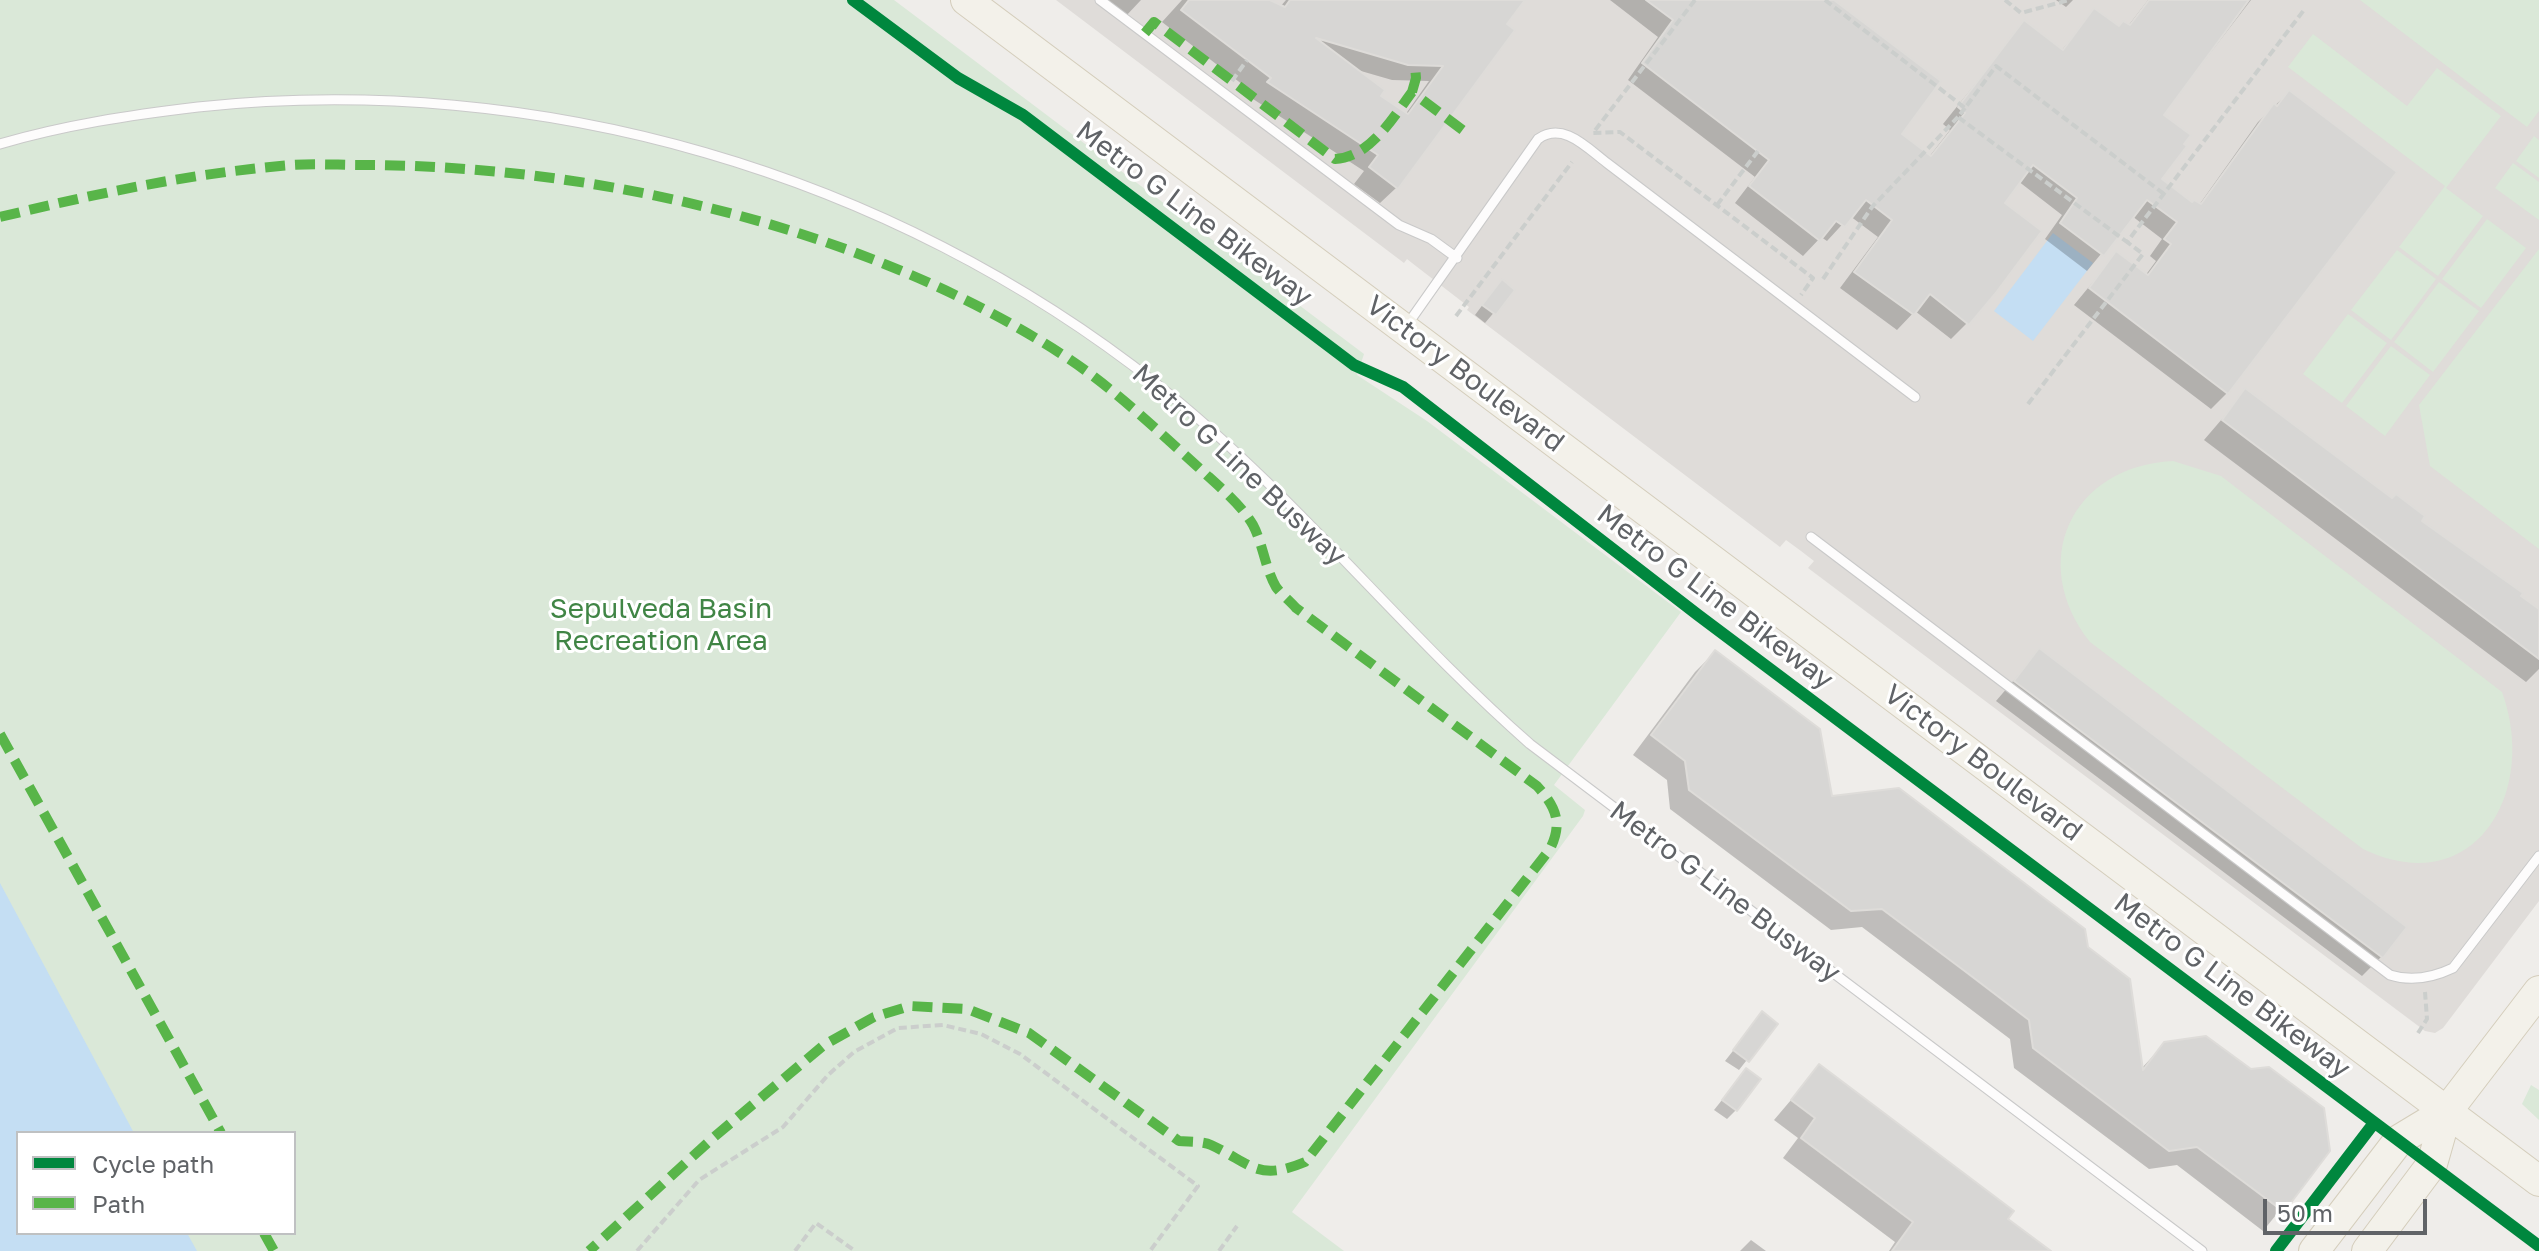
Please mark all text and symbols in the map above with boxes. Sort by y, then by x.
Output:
street label: Metro G Line Bikeway [1069,114,1319,314]
street label: Victory Boulevard [1359,289,1571,459]
street label: Metro G Line Busway [1125,357,1353,573]
street label: Metro G Line Bikeway [1590,497,1840,697]
park label: Sepulveda Basin Recreation Area [550,592,772,658]
street label: Victory Boulevard [1877,678,2089,848]
street label: Metro G Line Busway [1603,794,1847,990]
street label: Metro G Line Bikeway [2107,886,2357,1086]
legend [16,1131,296,1235]
text: Cycle path [92,1149,214,1178]
scale bar [2267,1183,2431,1233]
text: Path [92,1189,145,1218]
text: 50 m [2277,1198,2333,1227]

